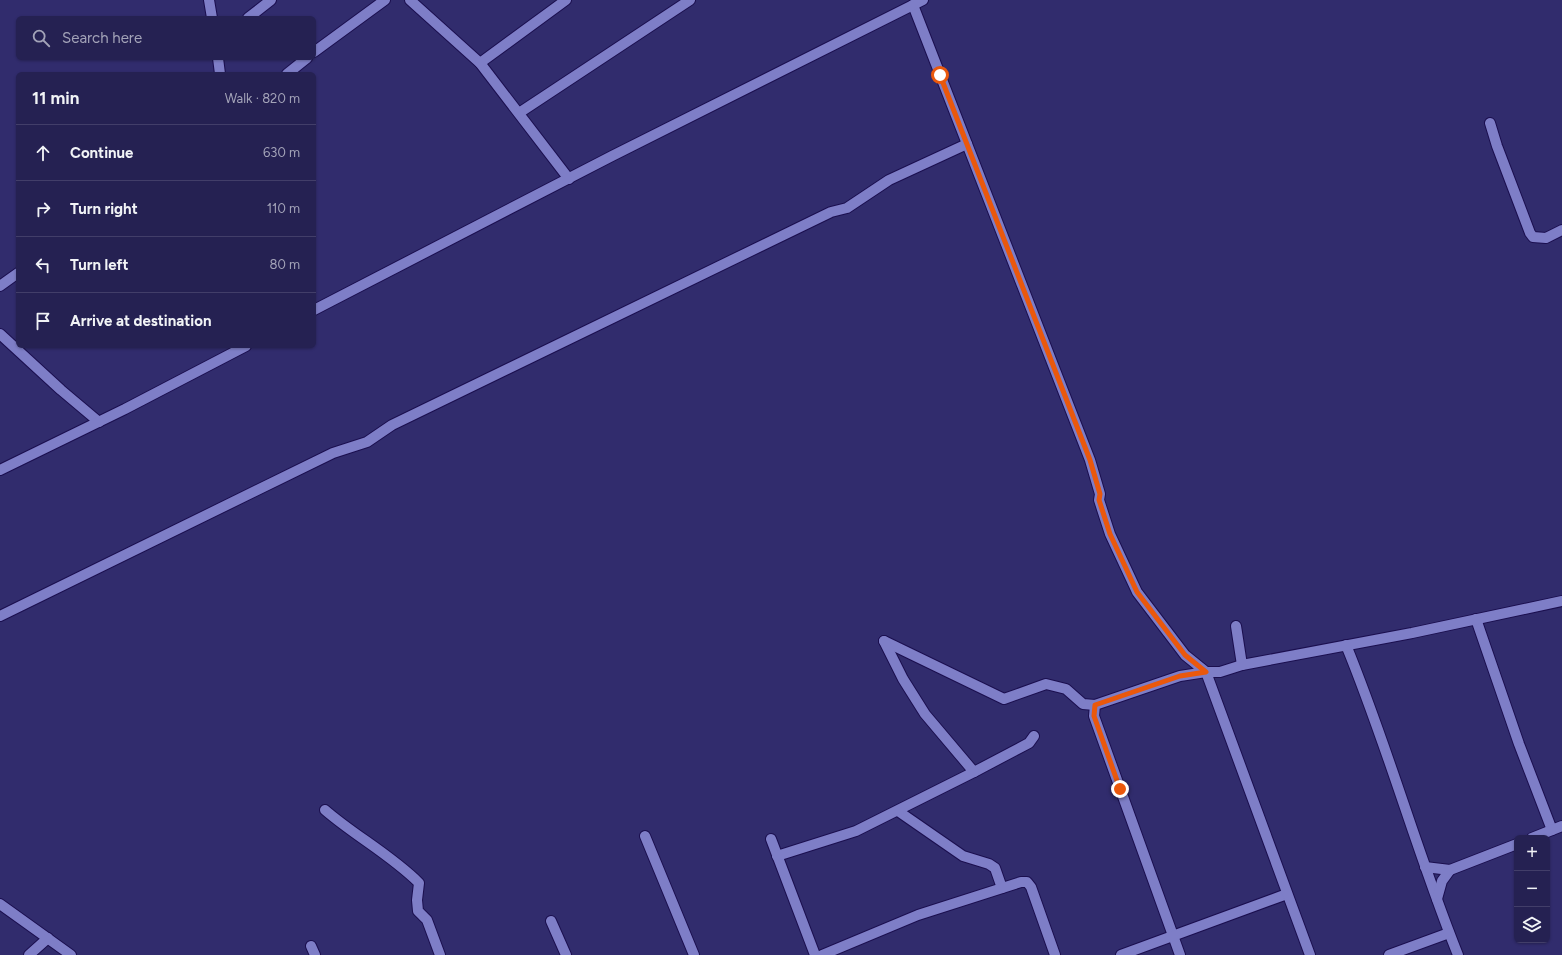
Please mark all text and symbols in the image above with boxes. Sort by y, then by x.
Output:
search box [16,16,316,60]
icon: search [30,27,52,49]
text: Search here [62,29,142,47]
route start [931,66,949,84]
text: 11 min [32,88,79,108]
text: Walk · 820 m [225,91,300,106]
icon: ahead [32,142,54,164]
text: Continue [70,144,133,162]
text: 630 m [263,145,300,160]
icon: right [32,198,54,220]
text: Turn right [70,200,138,218]
text: 110 m [267,201,300,216]
icon: left [32,254,54,276]
text: Turn left [70,256,128,274]
text: 80 m [269,257,300,272]
icon: arrive [32,310,54,332]
text: Arrive at destination [70,312,211,330]
route end [1111,780,1129,798]
map controls [1514,835,1550,943]
button: + [1514,835,1550,871]
button: − [1514,871,1550,907]
button: layers [1514,907,1550,943]

